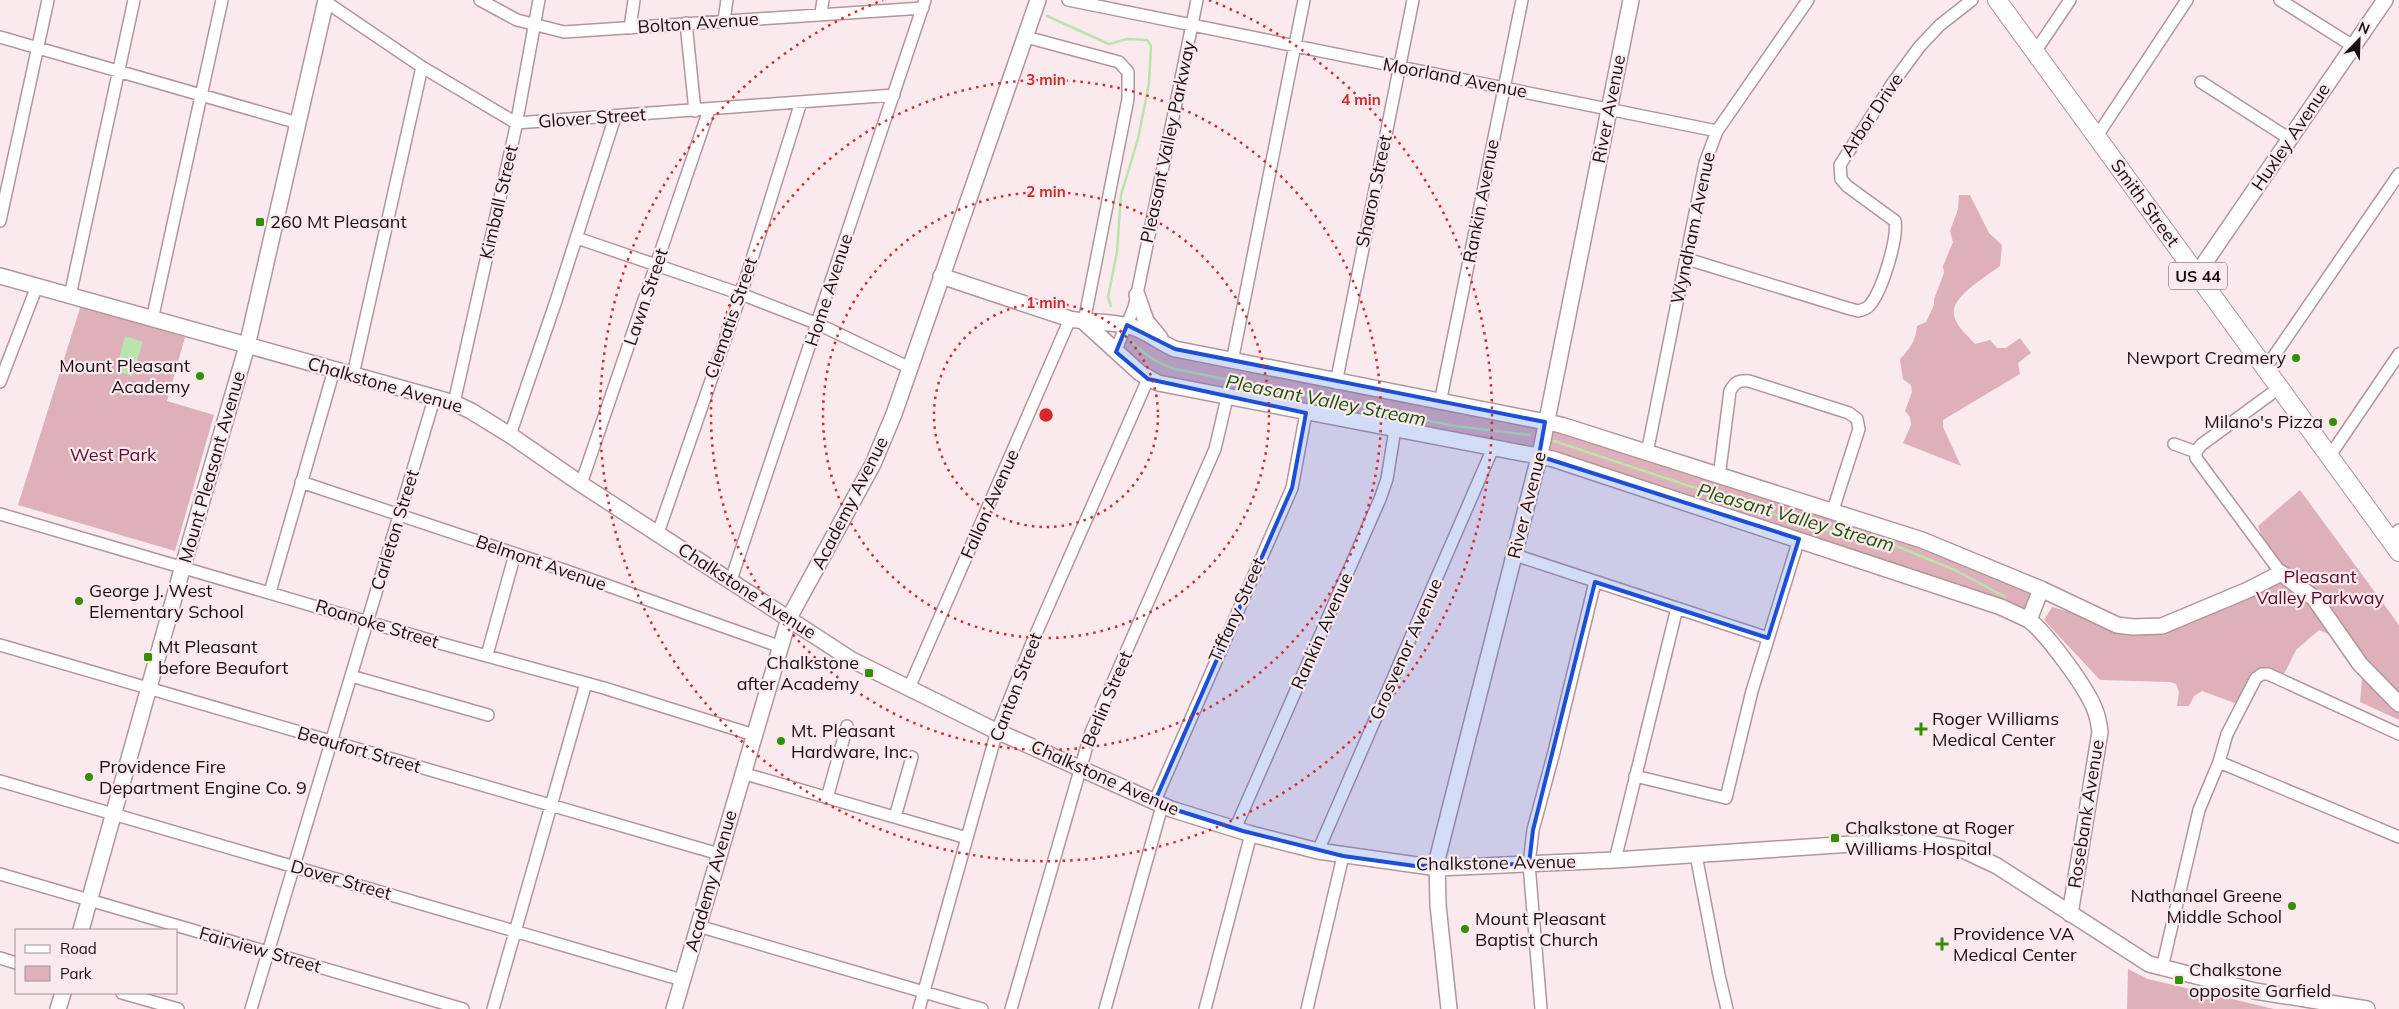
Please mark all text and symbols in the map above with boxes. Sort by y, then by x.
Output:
street label: Bolton Avenue [637,7,759,38]
north arrow [2334,15,2384,65]
text: N [2356,18,2372,38]
street label: Pleasant Valley Parkway [1135,38,1200,245]
street label: Moorland Avenue [1381,52,1529,103]
street label: River Avenue [1587,53,1630,165]
street label: Arbor Drive [1835,69,1908,161]
text: 3 min [1026,70,1066,89]
street label: Huxley Avenue [2246,79,2335,195]
text: 4 min [1341,90,1381,109]
street label: Glover Street [537,102,647,133]
street label: Sharon Street [1350,133,1397,249]
street label: Rankin Avenue [1457,137,1504,265]
street label: Kimball Street [474,143,523,261]
street label: Wyndham Avenue [1665,150,1720,306]
street label: Smith Street [2106,154,2185,251]
text: 2 min [1026,182,1066,201]
place label: 260 Mt Pleasant [270,210,407,233]
marker: 260 Mt Pleasant [254,216,266,228]
street label: Home Avenue [800,231,858,349]
street label: Lawn Street [618,245,673,348]
street label: Clematis Street [699,254,762,382]
road number: US 44 [2169,262,2227,290]
text: 1 min [1026,293,1066,312]
place label: Newport Creamery [2127,346,2286,369]
street label: Chalkstone Avenue [305,351,465,418]
marker: Newport Creamery [2290,352,2302,364]
place label: Mount Pleasant Academy [59,354,190,398]
street label: Mount Pleasant Avenue [173,368,250,565]
water label: Pleasant Valley Stream [1224,369,1428,431]
marker: Mount Pleasant Academy [194,370,206,382]
centre of rings [1037,406,1055,424]
place label: Milano's Pizza [2204,410,2323,433]
marker: Milano's Pizza [2327,416,2339,428]
street label: Academy Avenue [806,432,893,573]
park label: West Park [70,443,157,466]
street label: Fallon Avenue [955,446,1024,562]
street label: River Avenue [1502,449,1551,561]
street label: Carleton Street [365,467,424,593]
water label: Pleasant Valley Stream [1695,477,1897,557]
street label: Belmont Avenue [473,529,610,596]
street label: Chalkstone Avenue [674,537,821,644]
street label: Tiffany Street [1203,554,1270,666]
park label: Pleasant Valley Parkway [2256,565,2385,609]
street label: Rankin Avenue [1286,569,1358,693]
street label: Grosvenor Avenue [1364,574,1447,723]
place label: George J. West Elementary School [89,579,244,623]
street label: Roanoke Street [313,594,441,653]
marker: George J. West Elementary School [73,595,85,607]
street label: Canton Street [984,629,1047,745]
place label: Mt Pleasant before Beaufort [158,635,288,679]
street label: Berlin Street [1076,647,1137,750]
marker: Mt Pleasant before Beaufort [142,651,154,663]
place label: Chalkstone after Academy [737,651,859,695]
marker: Chalkstone after Academy [863,667,875,679]
place label: Roger Williams Medical Center [1932,707,2059,751]
place label: Mt. Pleasant Hardware, Inc. [791,719,913,763]
street label: Beaufort Street [295,721,423,778]
marker: Roger Williams Medical Center [1914,722,1928,736]
street label: Chalkstone Avenue [1027,734,1183,821]
marker: Mt. Pleasant Hardware, Inc. [775,735,787,747]
street label: Rosebank Avenue [2062,738,2109,890]
place label: Providence Fire Department Engine Co. 9 [99,755,307,799]
marker: Providence Fire Department Engine Co. 9 [83,771,95,783]
street label: Academy Avenue [679,807,742,954]
place label: Chalkstone at Roger Williams Hospital [1845,816,2014,860]
marker: Chalkstone at Roger Williams Hospital [1829,832,1841,844]
street label: Chalkstone Avenue [1416,850,1576,875]
street label: Dover Street [288,854,394,905]
place label: Nathanael Greene Middle School [2130,884,2282,928]
marker: Nathanael Greene Middle School [2286,900,2298,912]
place label: Mount Pleasant Baptist Church [1475,907,1606,951]
street label: Fairview Street [197,921,324,978]
place label: Providence VA Medical Center [1953,922,2077,966]
marker: Mount Pleasant Baptist Church [1459,923,1471,935]
legend [15,929,178,994]
marker: Providence VA Medical Center [1935,937,1949,951]
text: Road [60,939,97,958]
place label: Chalkstone opposite Garfield [2189,958,2331,1002]
text: Park [60,964,92,983]
marker: Chalkstone opposite Garfield [2173,974,2185,986]

